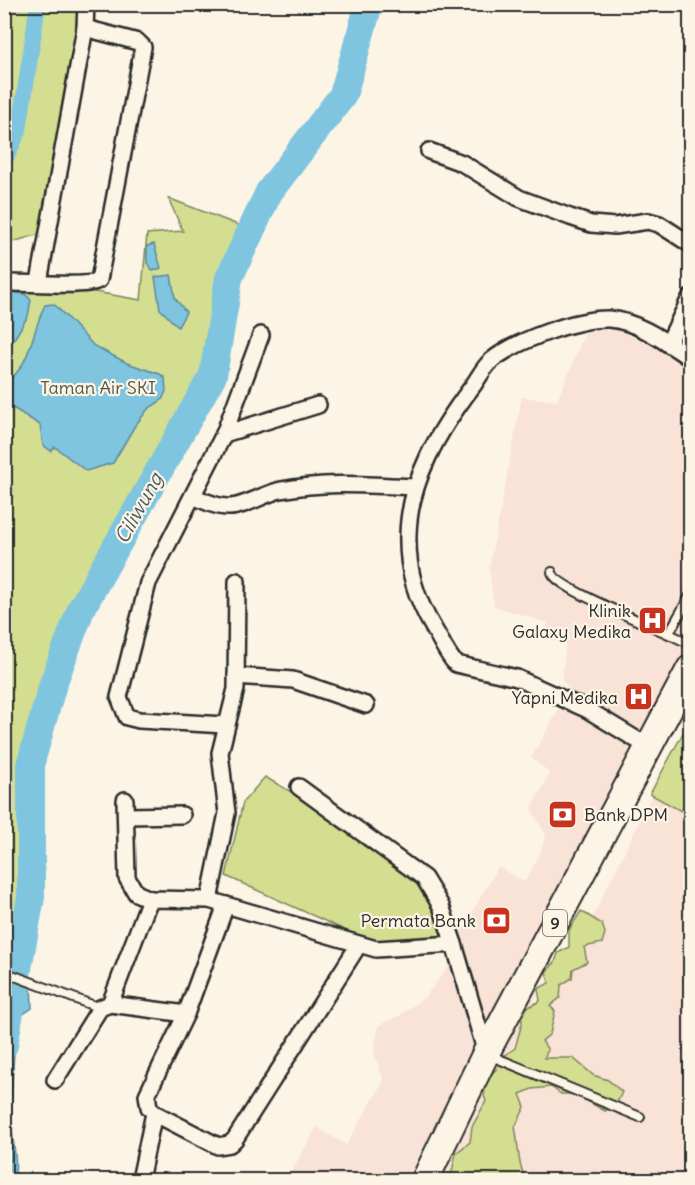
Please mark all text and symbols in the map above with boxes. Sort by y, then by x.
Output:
park label: Taman Air SKI [40,376,156,399]
water label: Ciliwung [108,467,168,548]
place label: Klinik Galaxy Medika [512,599,631,643]
hospital icon: Klinik Galaxy Medika [636,604,668,636]
hospital icon: Yapni Medika [623,681,655,713]
place label: Yapni Medika [512,686,618,709]
bank icon: Bank DPM [547,798,579,830]
place label: Bank DPM [584,803,668,826]
bank icon: Permata Bank [481,904,513,936]
place label: Permata Bank [360,909,476,932]
road number: 9 [543,910,567,936]

